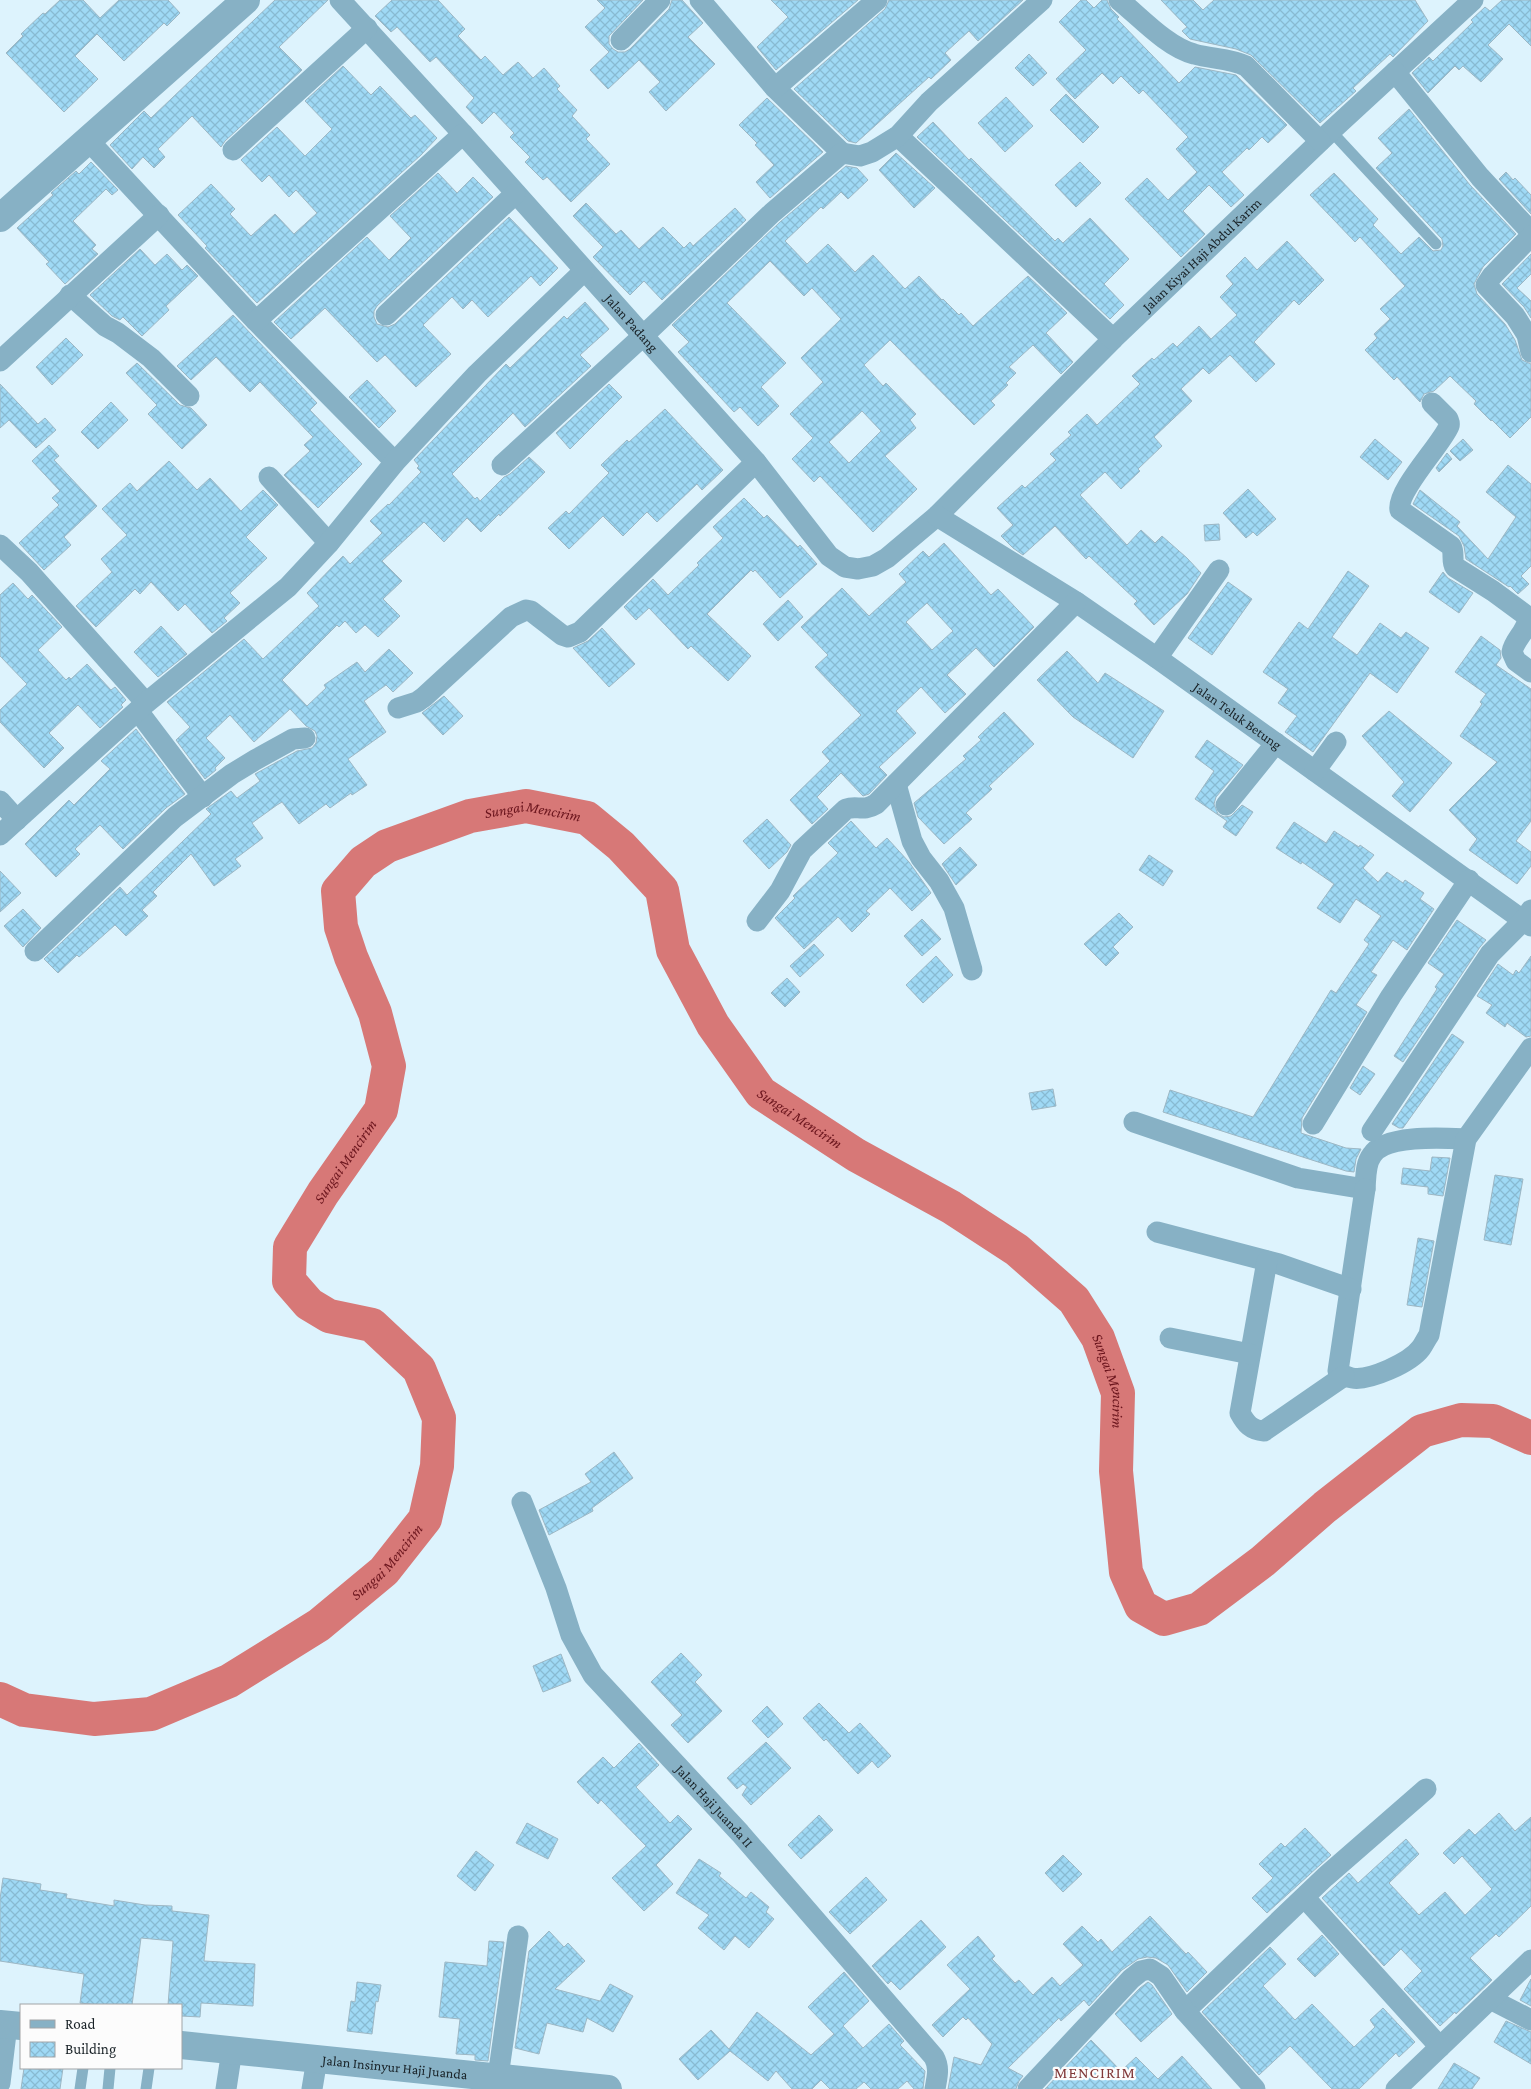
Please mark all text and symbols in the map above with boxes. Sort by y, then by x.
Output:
street label: Jalan Kiyai Haji Abdul Karim [1138,194,1264,316]
street label: Jalan Padang [600,289,662,355]
street label: Jalan Teluk Betung [1189,678,1285,753]
water label: Sungai Mencirim [483,798,582,825]
water label: Sungai Mencirim [754,1085,845,1152]
water label: Sungai Mencirim [311,1117,380,1206]
water label: Sungai Mencirim [1089,1330,1126,1429]
water label: Sungai Mencirim [348,1521,426,1603]
street label: Jalan Haji Juanda II [671,1760,757,1851]
legend [20,2004,182,2069]
text: Road [65,2016,96,2032]
text: Building [65,2041,116,2058]
street label: Jalan Insinyur Haji Juanda [320,2051,469,2083]
district label: MENCIRIM [1054,2064,1136,2081]

